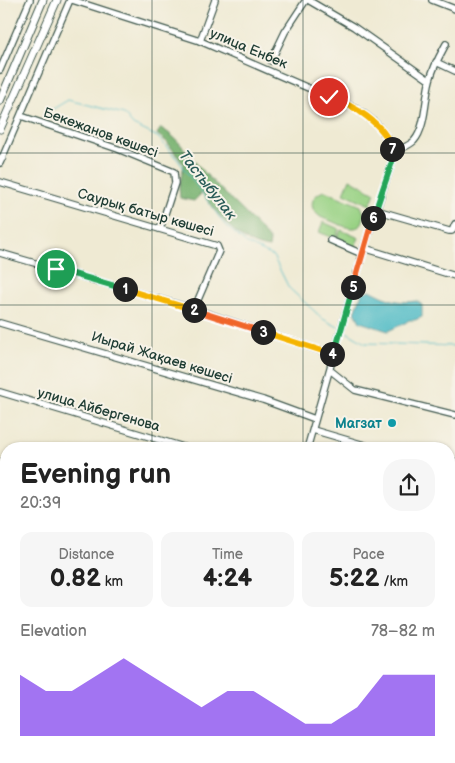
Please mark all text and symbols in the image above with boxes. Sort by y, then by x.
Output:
street label: улица Енбек [208,25,291,73]
pin [308,76,350,118]
icon: check [315,83,343,111]
street label: Бекежанов көшесі [41,104,160,161]
pin: 7 [380,136,404,162]
text: 7 [389,141,396,158]
water label: Тастыбулак [174,147,241,225]
street label: Саурық батыр көшесі [76,185,216,240]
pin: 6 [360,206,386,230]
text: 6 [369,210,378,227]
pin [35,248,77,290]
icon: arrive [42,255,70,283]
pin: 5 [340,274,366,300]
pin: 1 [112,276,138,302]
text: 5 [349,279,358,296]
text: 1 [123,281,128,298]
pin: 2 [182,298,206,322]
text: 2 [190,302,199,319]
pin: 3 [250,320,276,344]
text: 3 [259,324,268,341]
street label: Иырай Жақаев көшесі [89,328,235,387]
pin: 4 [320,342,344,366]
text: 4 [328,346,337,363]
street label: улица Айбергенова [36,384,163,435]
place label: Магзат [335,415,382,432]
marker: Магзат [386,417,398,429]
text: Evening run [20,458,171,491]
button: share [383,459,435,511]
text: 20:39 [20,494,61,513]
text: Distance [59,546,114,563]
text: Time [212,546,243,563]
text: Pace [353,546,384,563]
text: 0.82 [50,563,101,594]
text: 4:24 [203,563,252,594]
text: 5:22 [329,563,379,594]
text: km [101,573,123,590]
text: /km [379,573,408,590]
text: Elevation [20,622,87,641]
text: 78–82 m [371,622,435,641]

